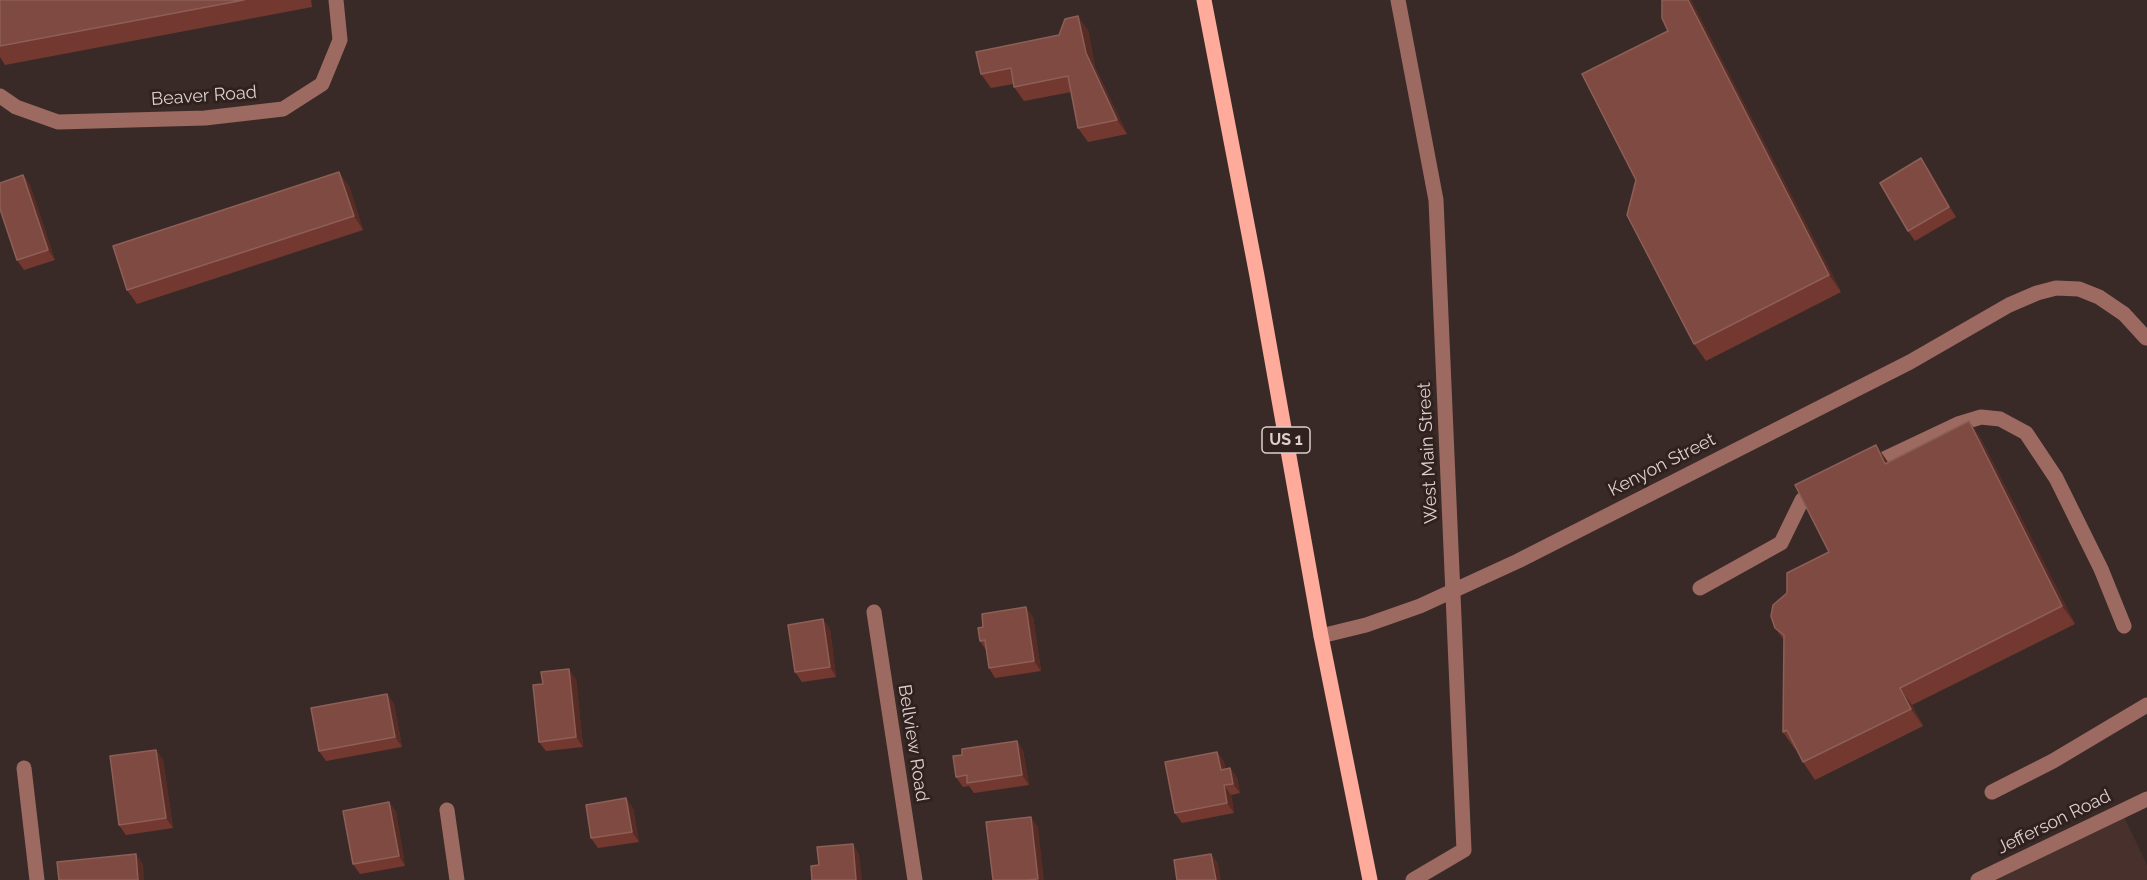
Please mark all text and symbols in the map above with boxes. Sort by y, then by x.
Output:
street label: Beaver Road [150,82,258,110]
street label: West Main Street [1414,382,1442,524]
road number: US 1 [1262,427,1310,453]
street label: Kenyon Street [1605,429,1719,501]
street label: Bellview Road [893,683,933,803]
street label: Jefferson Road [1994,785,2114,859]

